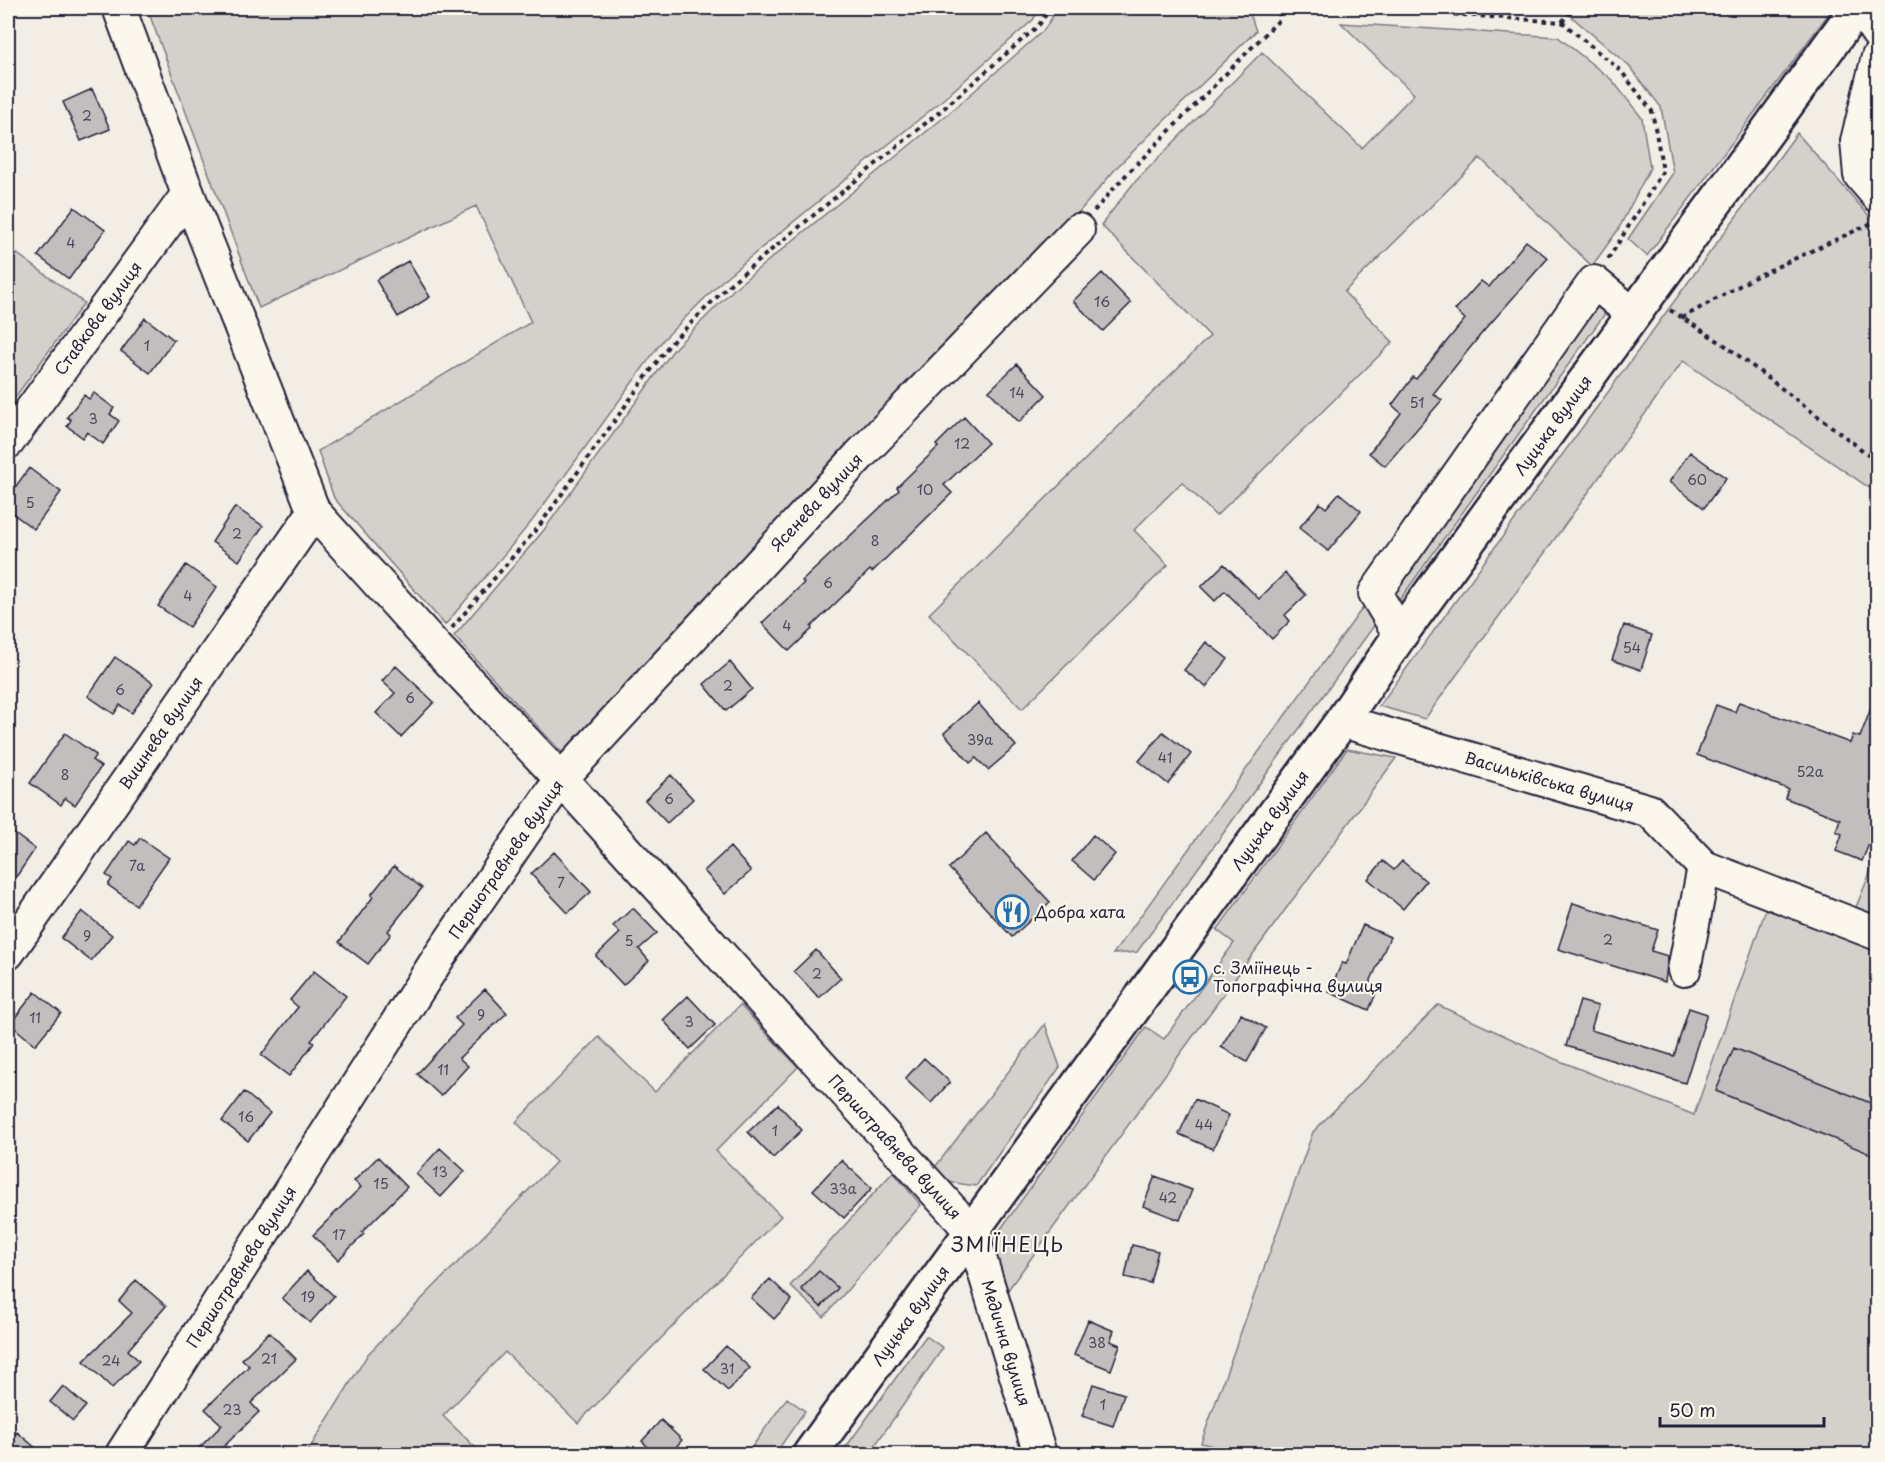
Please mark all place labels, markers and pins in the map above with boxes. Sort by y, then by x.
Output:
restaurant icon: Добра хата [994,894,1030,930]
place label: Добра хата [1034,899,1125,923]
place label: с. Зміїнець - Топографічна вулиця [1213,955,1383,997]
bus stop icon: с. Зміїнець - Топографічна вулиця [1172,959,1208,995]

